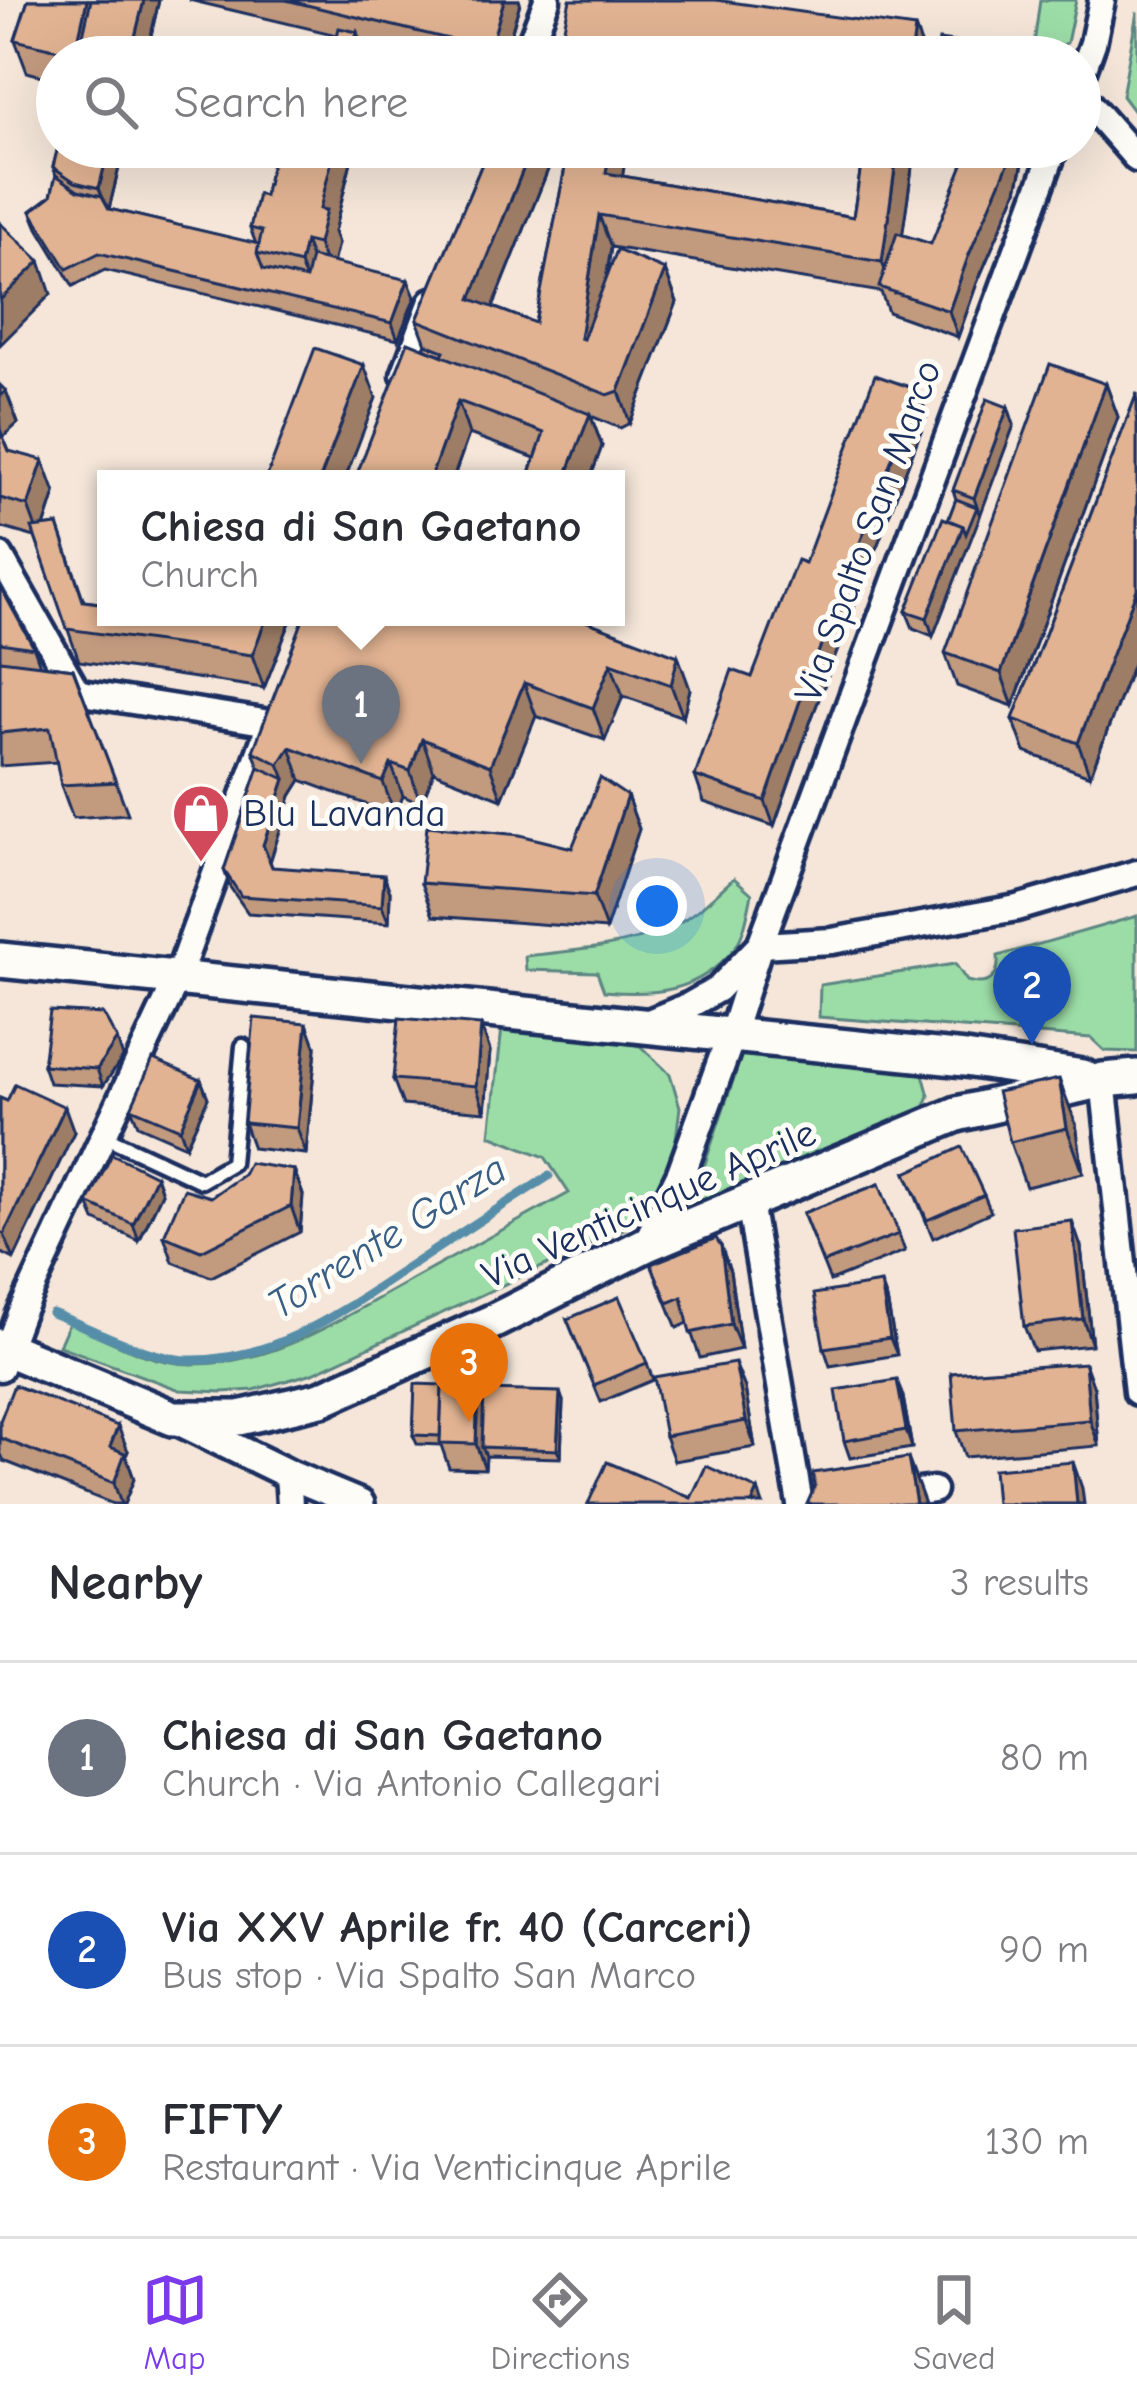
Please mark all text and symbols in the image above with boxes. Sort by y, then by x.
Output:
search box [36,36,1101,168]
icon: search [78,69,144,135]
text: Search here [174,76,408,128]
street label: Via Spalto San Marco [785,354,951,708]
popup [97,470,625,626]
text: Chiesa di San Gaetano [140,500,582,552]
text: Church [140,552,259,597]
pin: 1 [322,665,400,764]
shop icon: Blu Lavanda [170,782,232,864]
place label: Blu Lavanda [243,791,446,836]
your location [627,876,687,936]
pin: 2 [993,946,1071,1045]
street label: Via Venticinque Aprile [475,1110,823,1298]
water label: Torrente Garza [259,1144,515,1330]
pin: 3 [430,1323,508,1422]
text: Nearby [48,1553,202,1612]
text: 3 results [950,1560,1089,1605]
text: Chiesa di San Gaetano [162,1709,603,1761]
text: 1 [79,1735,95,1780]
text: 80 m [1000,1735,1089,1780]
text: Church · Via Antonio Callegari [162,1761,661,1806]
text: Via XXV Aprile fr. 40 (Carceri) [162,1901,752,1953]
text: 2 [77,1927,97,1972]
text: 90 m [999,1927,1089,1972]
text: Bus stop · Via Spalto San Marco [162,1953,696,1998]
text: FIFTY [162,2093,282,2145]
text: 3 [77,2119,97,2164]
text: 130 m [985,2119,1089,2164]
text: Restaurant · Via Venticinque Aprile [162,2145,731,2190]
tab: Map [142,2267,208,2377]
tab: Directions [491,2267,630,2377]
tab: Saved [913,2267,995,2377]

